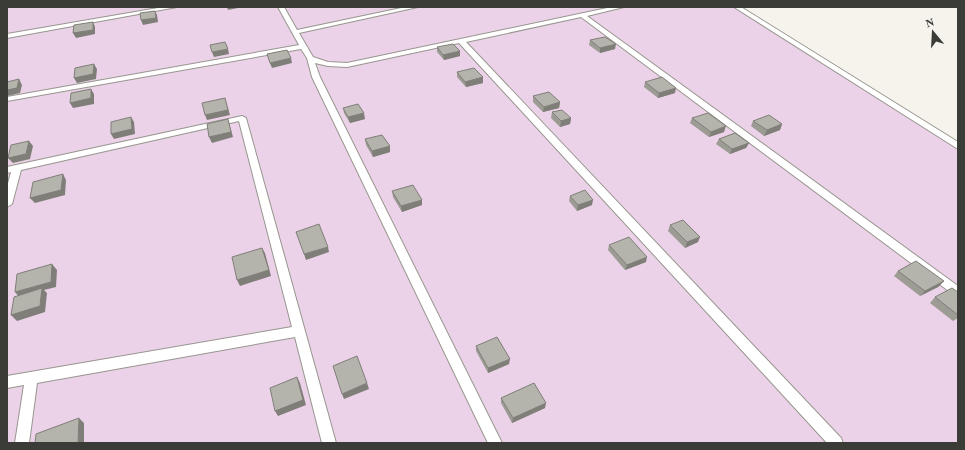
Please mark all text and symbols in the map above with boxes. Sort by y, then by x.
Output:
north arrow [913,12,953,52]
text: N [924,16,936,29]

